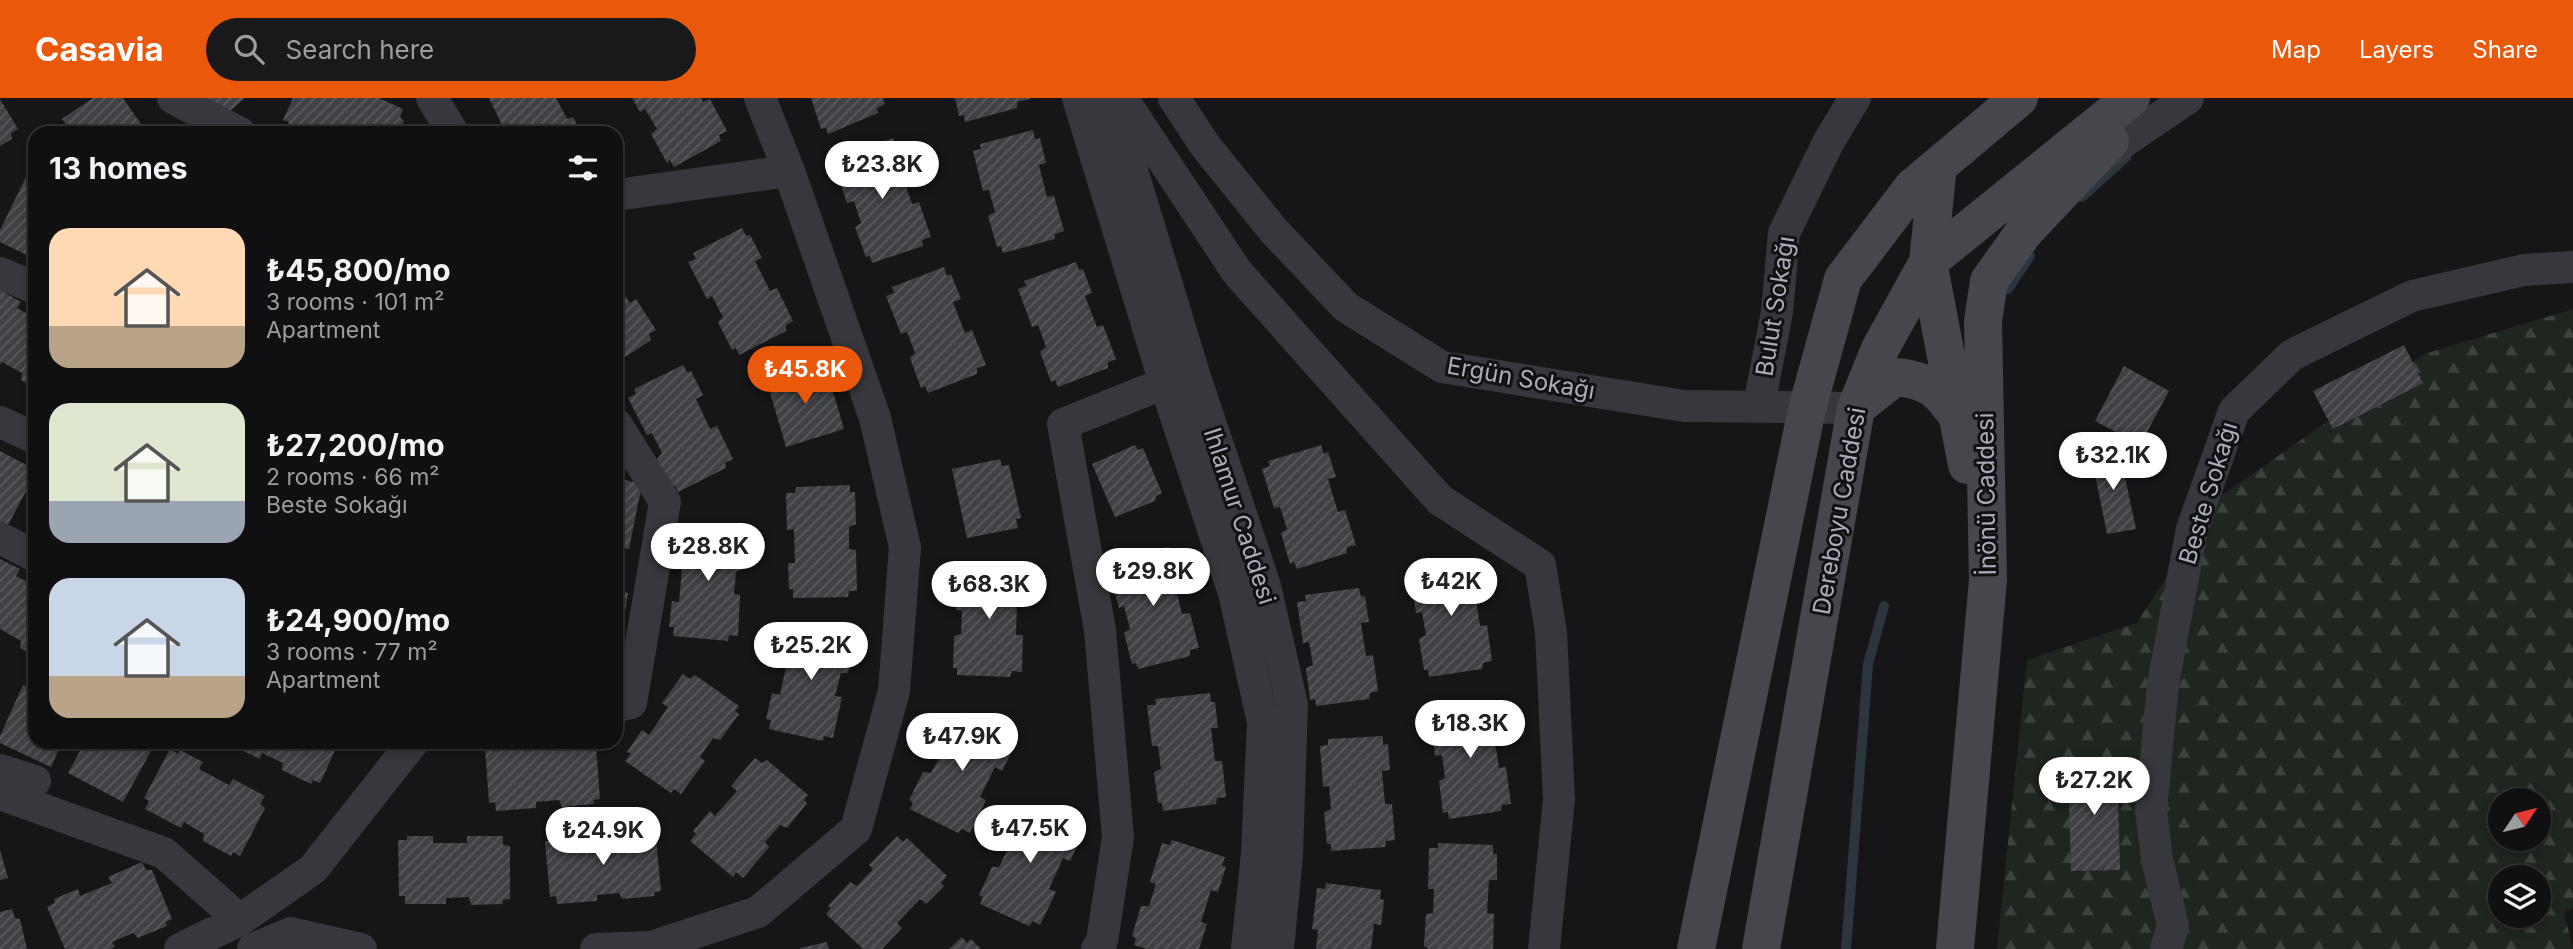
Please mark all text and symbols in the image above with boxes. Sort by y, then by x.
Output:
search box [206,18,696,81]
text: Casavia [35,29,164,69]
icon: search [230,30,268,68]
text: Search here [286,34,434,65]
text: Map [2271,35,2321,64]
text: Layers [2359,35,2434,64]
text: Share [2472,35,2538,64]
pin: ₺23.8K [825,141,939,201]
icon: filters [564,149,602,187]
text: 13 homes [49,150,188,186]
text: ₺23.8K [841,150,923,178]
street label: Bulut Sokağı [1750,234,1800,378]
text: ₺45,800/mo [266,252,451,288]
icon: home [105,256,189,340]
text: 3 rooms · 101 m² [266,288,444,316]
text: Apartment [266,316,380,344]
pin: ₺45.8K [748,346,862,406]
street label: Ergün Sokağı [1445,351,1597,405]
text: ₺45.8K [763,355,847,383]
street label: Dereboyu Caddesi [1806,405,1872,617]
street label: İnönü Caddesi [1970,412,2002,576]
street label: Beste Sokağı [2173,418,2243,568]
street label: Ihlamur Caddesi [1198,424,1282,608]
text: ₺27,200/mo [266,427,445,463]
icon: home [105,431,189,515]
pin: ₺32.1K [2056,432,2170,492]
text: ₺32.1K [2075,441,2151,469]
text: 2 rooms · 66 m² [266,463,440,491]
text: Beste Sokağı [266,491,408,519]
pin: ₺28.8K [651,524,765,583]
text: ₺28.8K [667,532,749,560]
pin: ₺29.8K [1096,548,1210,608]
text: ₺29.8K [1112,557,1194,585]
pin: ₺42K [1410,559,1492,618]
pin: ₺68.3K [932,561,1046,621]
text: ₺42K [1420,567,1482,595]
text: ₺68.3K [948,570,1030,598]
text: ₺24,900/mo [266,602,450,638]
icon: home [105,606,189,690]
pin: ₺25.2K [754,622,868,682]
text: ₺25.2K [770,631,852,659]
text: 3 rooms · 77 m² [266,638,438,666]
text: Apartment [266,666,380,694]
pin: ₺18.3K [1413,700,1527,760]
text: ₺18.3K [1431,709,1509,737]
pin: ₺47.9K [905,714,1019,773]
text: ₺47.9K [922,722,1002,750]
pin: ₺27.2K [2037,758,2151,817]
text: ₺27.2K [2055,766,2133,794]
north arrow [2488,788,2552,850]
map controls [2488,788,2551,928]
pin: ₺47.5K [973,806,1087,865]
pin: ₺24.9K [546,808,660,867]
text: ₺47.5K [990,814,1070,842]
text: ₺24.9K [562,816,644,844]
button: layers [2488,865,2551,928]

